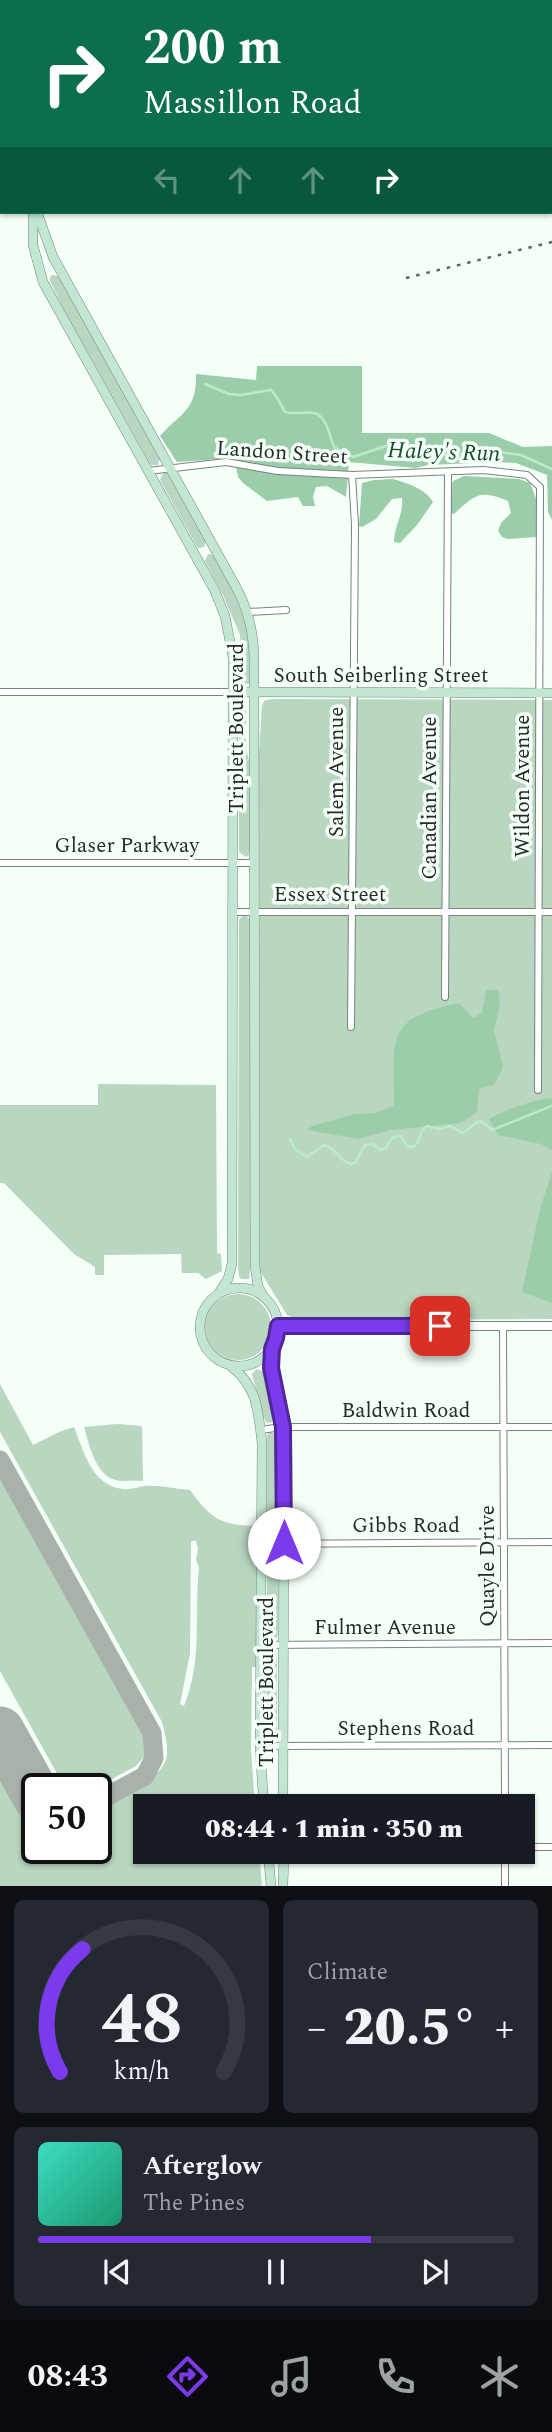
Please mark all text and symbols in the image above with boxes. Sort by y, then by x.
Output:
text: 200 m [143,11,282,86]
icon: right [28,28,119,119]
text: Massillon Road [143,79,362,128]
icon: left [148,161,186,199]
icon: ahead [221,161,259,199]
icon: ahead [294,161,332,199]
icon: right [367,161,405,199]
street label: Landon Street [215,432,349,474]
water label: Haley's Run [387,433,501,472]
street label: Triplett Boulevard [221,643,253,813]
street label: South Seiberling Street [274,660,488,692]
street label: Salem Avenue [321,707,353,837]
street label: Wildon Avenue [507,714,539,858]
street label: Canadian Avenue [414,716,446,880]
street label: Glaser Parkway [55,830,200,862]
street label: Essex Street [274,879,386,911]
pin [410,1296,470,1356]
icon: arrive [421,1307,459,1345]
street label: Baldwin Road [341,1395,471,1427]
street label: Quayle Drive [472,1505,504,1627]
position arrow [247,1506,321,1580]
street label: Gibbs Road [352,1510,460,1542]
street label: Triplett Boulevard [251,1597,283,1767]
street label: Fulmer Avenue [314,1612,456,1644]
street label: Stephens Road [337,1713,475,1745]
speed limit sign: 50 [21,1773,112,1864]
text: 08:44 · 1 min · 350 m [205,1809,463,1849]
text: Climate [307,1955,388,1990]
text: 48 [101,1966,182,2077]
text: 20.5° [343,1989,478,2068]
text: − [307,2000,326,2058]
text: + [495,2000,514,2058]
text: km/h [113,2053,170,2091]
text: Afterglow [143,2146,262,2186]
text: The Pines [143,2186,245,2221]
icon: previous [98,2253,136,2291]
icon: pause [257,2253,295,2291]
icon: next [416,2253,454,2291]
text: 08:43 [28,2352,108,2401]
icon: directions [163,2352,212,2401]
icon: music [267,2352,316,2401]
icon: phone [371,2352,420,2401]
icon: climate [475,2352,524,2401]

